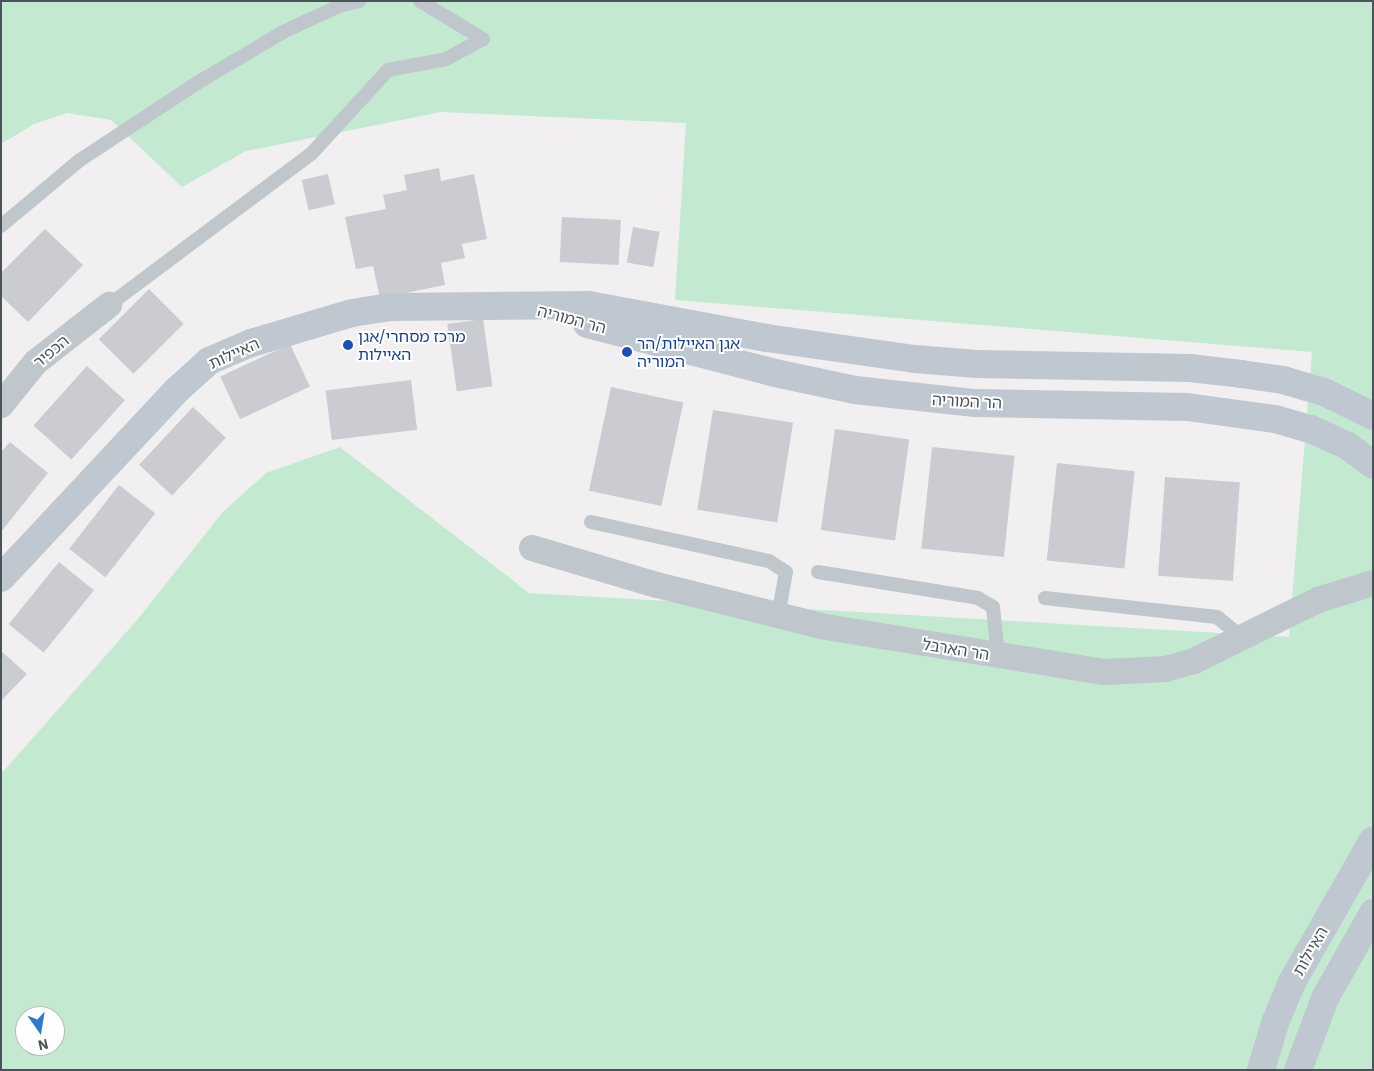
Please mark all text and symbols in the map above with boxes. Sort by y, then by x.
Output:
street label: הר המוריה [536,301,608,337]
place label: מרכז מסחרי/אגן האיילות [358,326,466,364]
street label: הכפיר [29,331,73,371]
street label: האיילות [206,333,262,373]
place label: אגן האיילות/הר המוריה [637,333,740,371]
marker: מרכז מסחרי/אגן האיילות [342,339,354,351]
marker: אגן האיילות/הר המוריה [621,346,633,358]
street label: הר המוריה [931,390,1003,412]
street label: הר הארבל [921,634,991,664]
street label: האיילות [1288,923,1332,979]
north arrow [15,1006,65,1056]
text: N [36,1035,50,1055]

